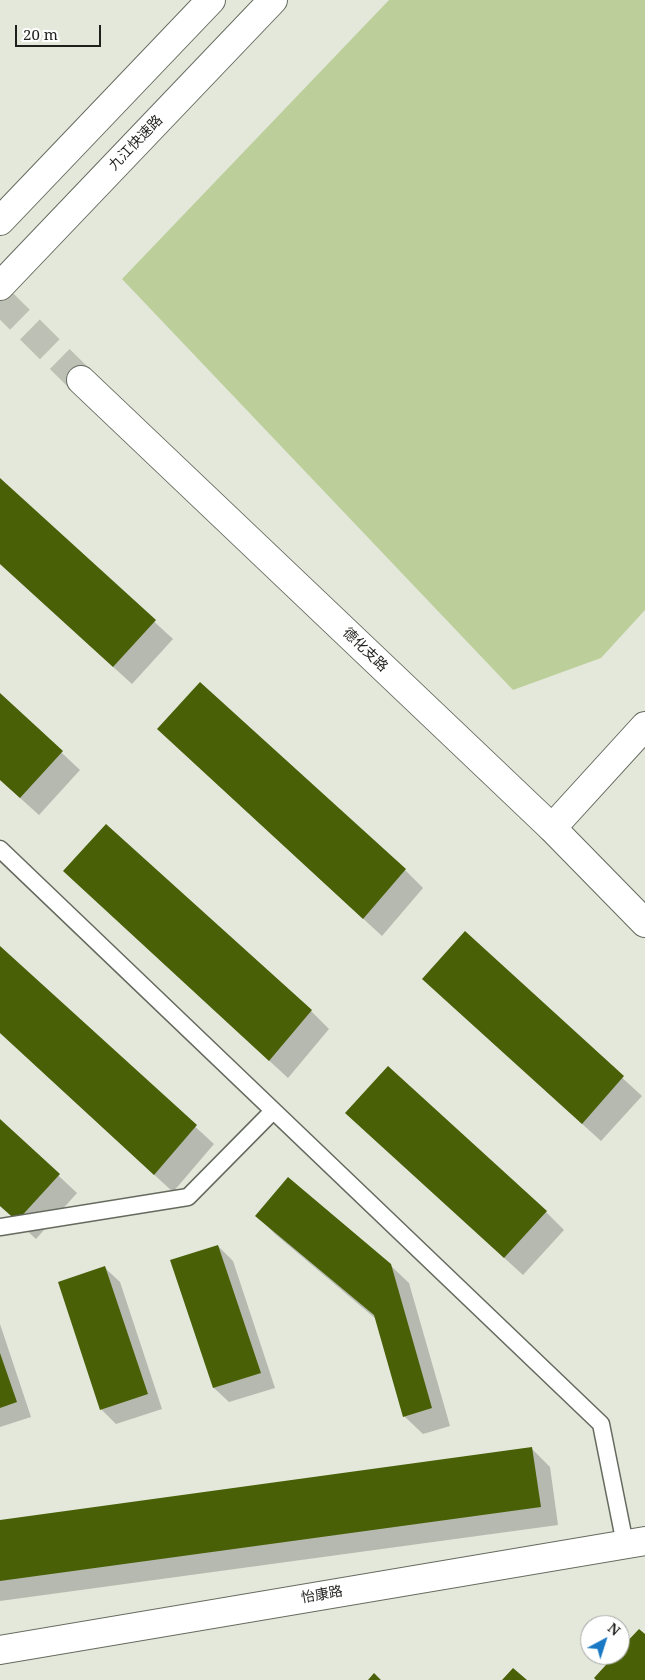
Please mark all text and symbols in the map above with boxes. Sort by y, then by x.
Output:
scale bar [18,15,104,47]
text: 20 m [23,24,58,44]
street label: 九江快速路 [106,112,166,174]
street label: 德化支路 [339,625,391,675]
street label: 怡康路 [300,1583,344,1607]
north arrow [580,1615,630,1665]
text: N [604,1618,625,1640]

